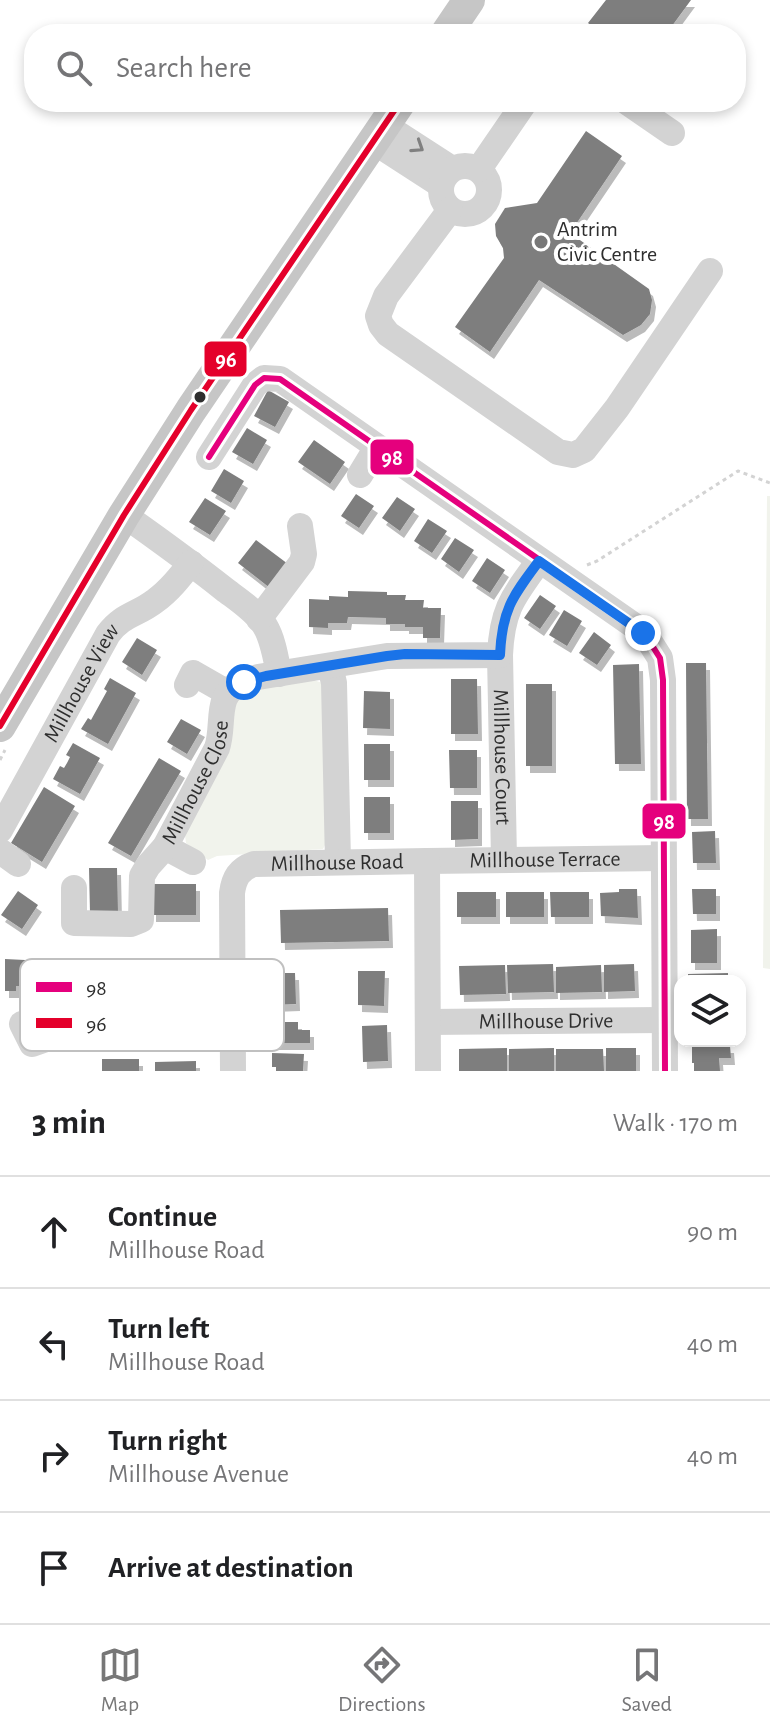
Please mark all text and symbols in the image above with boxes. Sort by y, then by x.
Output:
search box [24,24,746,112]
icon: search [52,46,96,90]
text: Search here [116,53,252,83]
one-way arrow [410,137,424,152]
place label: Antrim Civic Centre [557,218,657,265]
marker: Antrim Civic Centre [532,233,550,251]
line badge: 96 [203,340,248,378]
text: 96 [215,349,237,371]
unlabelled marker [192,389,208,405]
line badge: 98 [369,438,415,476]
text: 98 [381,447,403,469]
route end [625,615,661,651]
street label: Millhouse View [40,619,123,746]
route start [226,664,262,700]
street label: Millhouse Court [490,689,514,825]
street label: Millhouse Close [157,720,232,848]
line badge: 98 [641,802,687,840]
text: 98 [653,811,675,833]
street label: Millhouse Terrace [469,848,621,871]
street label: Millhouse Road [271,850,404,875]
legend [20,959,284,1051]
map controls [674,975,746,1047]
button: layers [674,975,746,1047]
text: 98 [86,977,107,999]
street label: Millhouse Drive [479,1009,613,1033]
text: 96 [86,1013,107,1035]
text: 3 min [32,1106,106,1140]
text: Walk · 170 m [613,1110,738,1136]
text: Continue [108,1202,217,1232]
icon: ahead [32,1210,76,1254]
text: 90 m [687,1219,738,1245]
text: Millhouse Road [108,1237,265,1263]
text: Turn left [108,1314,209,1344]
icon: left [32,1322,76,1366]
text: 40 m [687,1331,738,1357]
text: Millhouse Road [108,1349,265,1375]
text: Turn right [108,1426,227,1456]
icon: right [32,1434,76,1478]
text: 40 m [687,1443,738,1469]
text: Millhouse Avenue [108,1461,289,1487]
icon: arrive [32,1546,76,1590]
text: Arrive at destination [108,1553,354,1583]
tab: Map [98,1643,142,1717]
tab: Directions [338,1643,426,1717]
tab: Saved [622,1643,672,1717]

